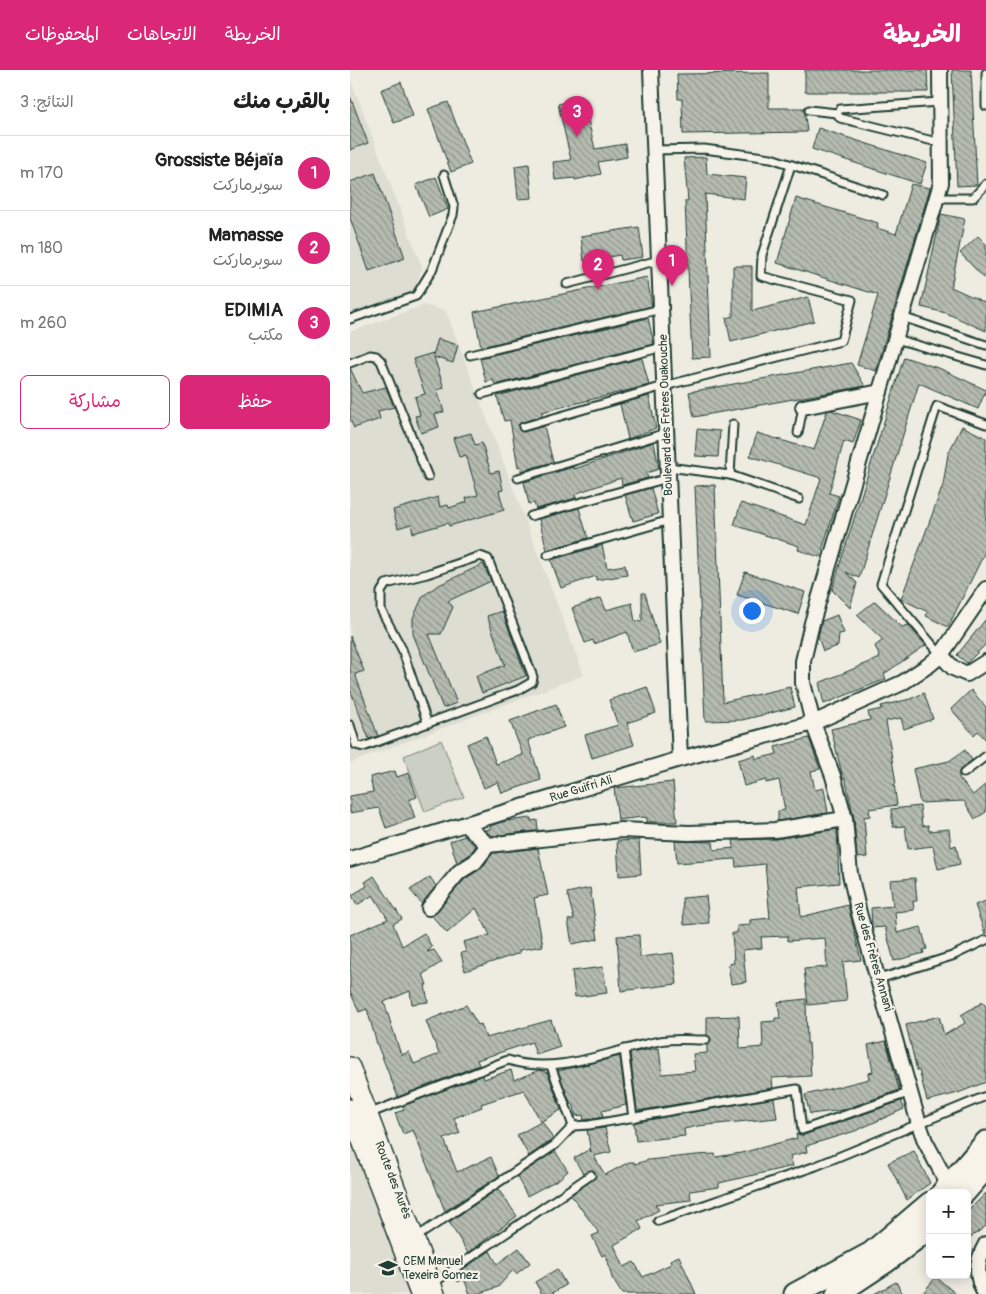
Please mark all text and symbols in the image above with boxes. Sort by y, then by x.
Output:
text: الخريطة [883,20,961,49]
text: المحفوظات [25,23,99,46]
text: الاتجاهات [127,23,197,46]
text: الخريطة [225,23,281,46]
text: بالقرب منك [233,88,330,115]
text: النتائج: 3 [20,92,74,112]
pin: 3 [561,96,593,137]
text: Grossiste Béjaïa [155,148,283,172]
text: 170 m [20,163,63,183]
text: 1 [311,163,317,183]
text: سوبرماركت [213,175,283,195]
text: Mamasse [208,223,283,247]
text: 180 m [20,238,63,258]
text: 2 [310,238,318,258]
pin: 1 [656,245,688,286]
pin: 2 [582,249,614,290]
text: سوبرماركت [213,250,283,270]
text: EDIMIA [224,298,283,322]
text: 260 m [20,313,67,333]
text: 3 [310,313,318,333]
text: مكتب [248,325,283,345]
street label: Boulevard des Frères Ouakouche [656,334,676,496]
button: مشاركة [20,375,170,429]
button: حفظ [180,375,330,429]
your location [739,598,765,624]
street label: Rue Guifri Ali [548,772,614,806]
street label: Rue des Frères Annani [850,901,896,1013]
street label: Route des Aurès [371,1139,415,1222]
map controls [926,1189,971,1279]
button: + [926,1189,971,1234]
button: − [926,1234,971,1279]
place label: CEM Manuel Texeira Gomez [403,1254,478,1283]
school or university icon: CEM Manuel Texeira Gomez [377,1257,399,1279]

